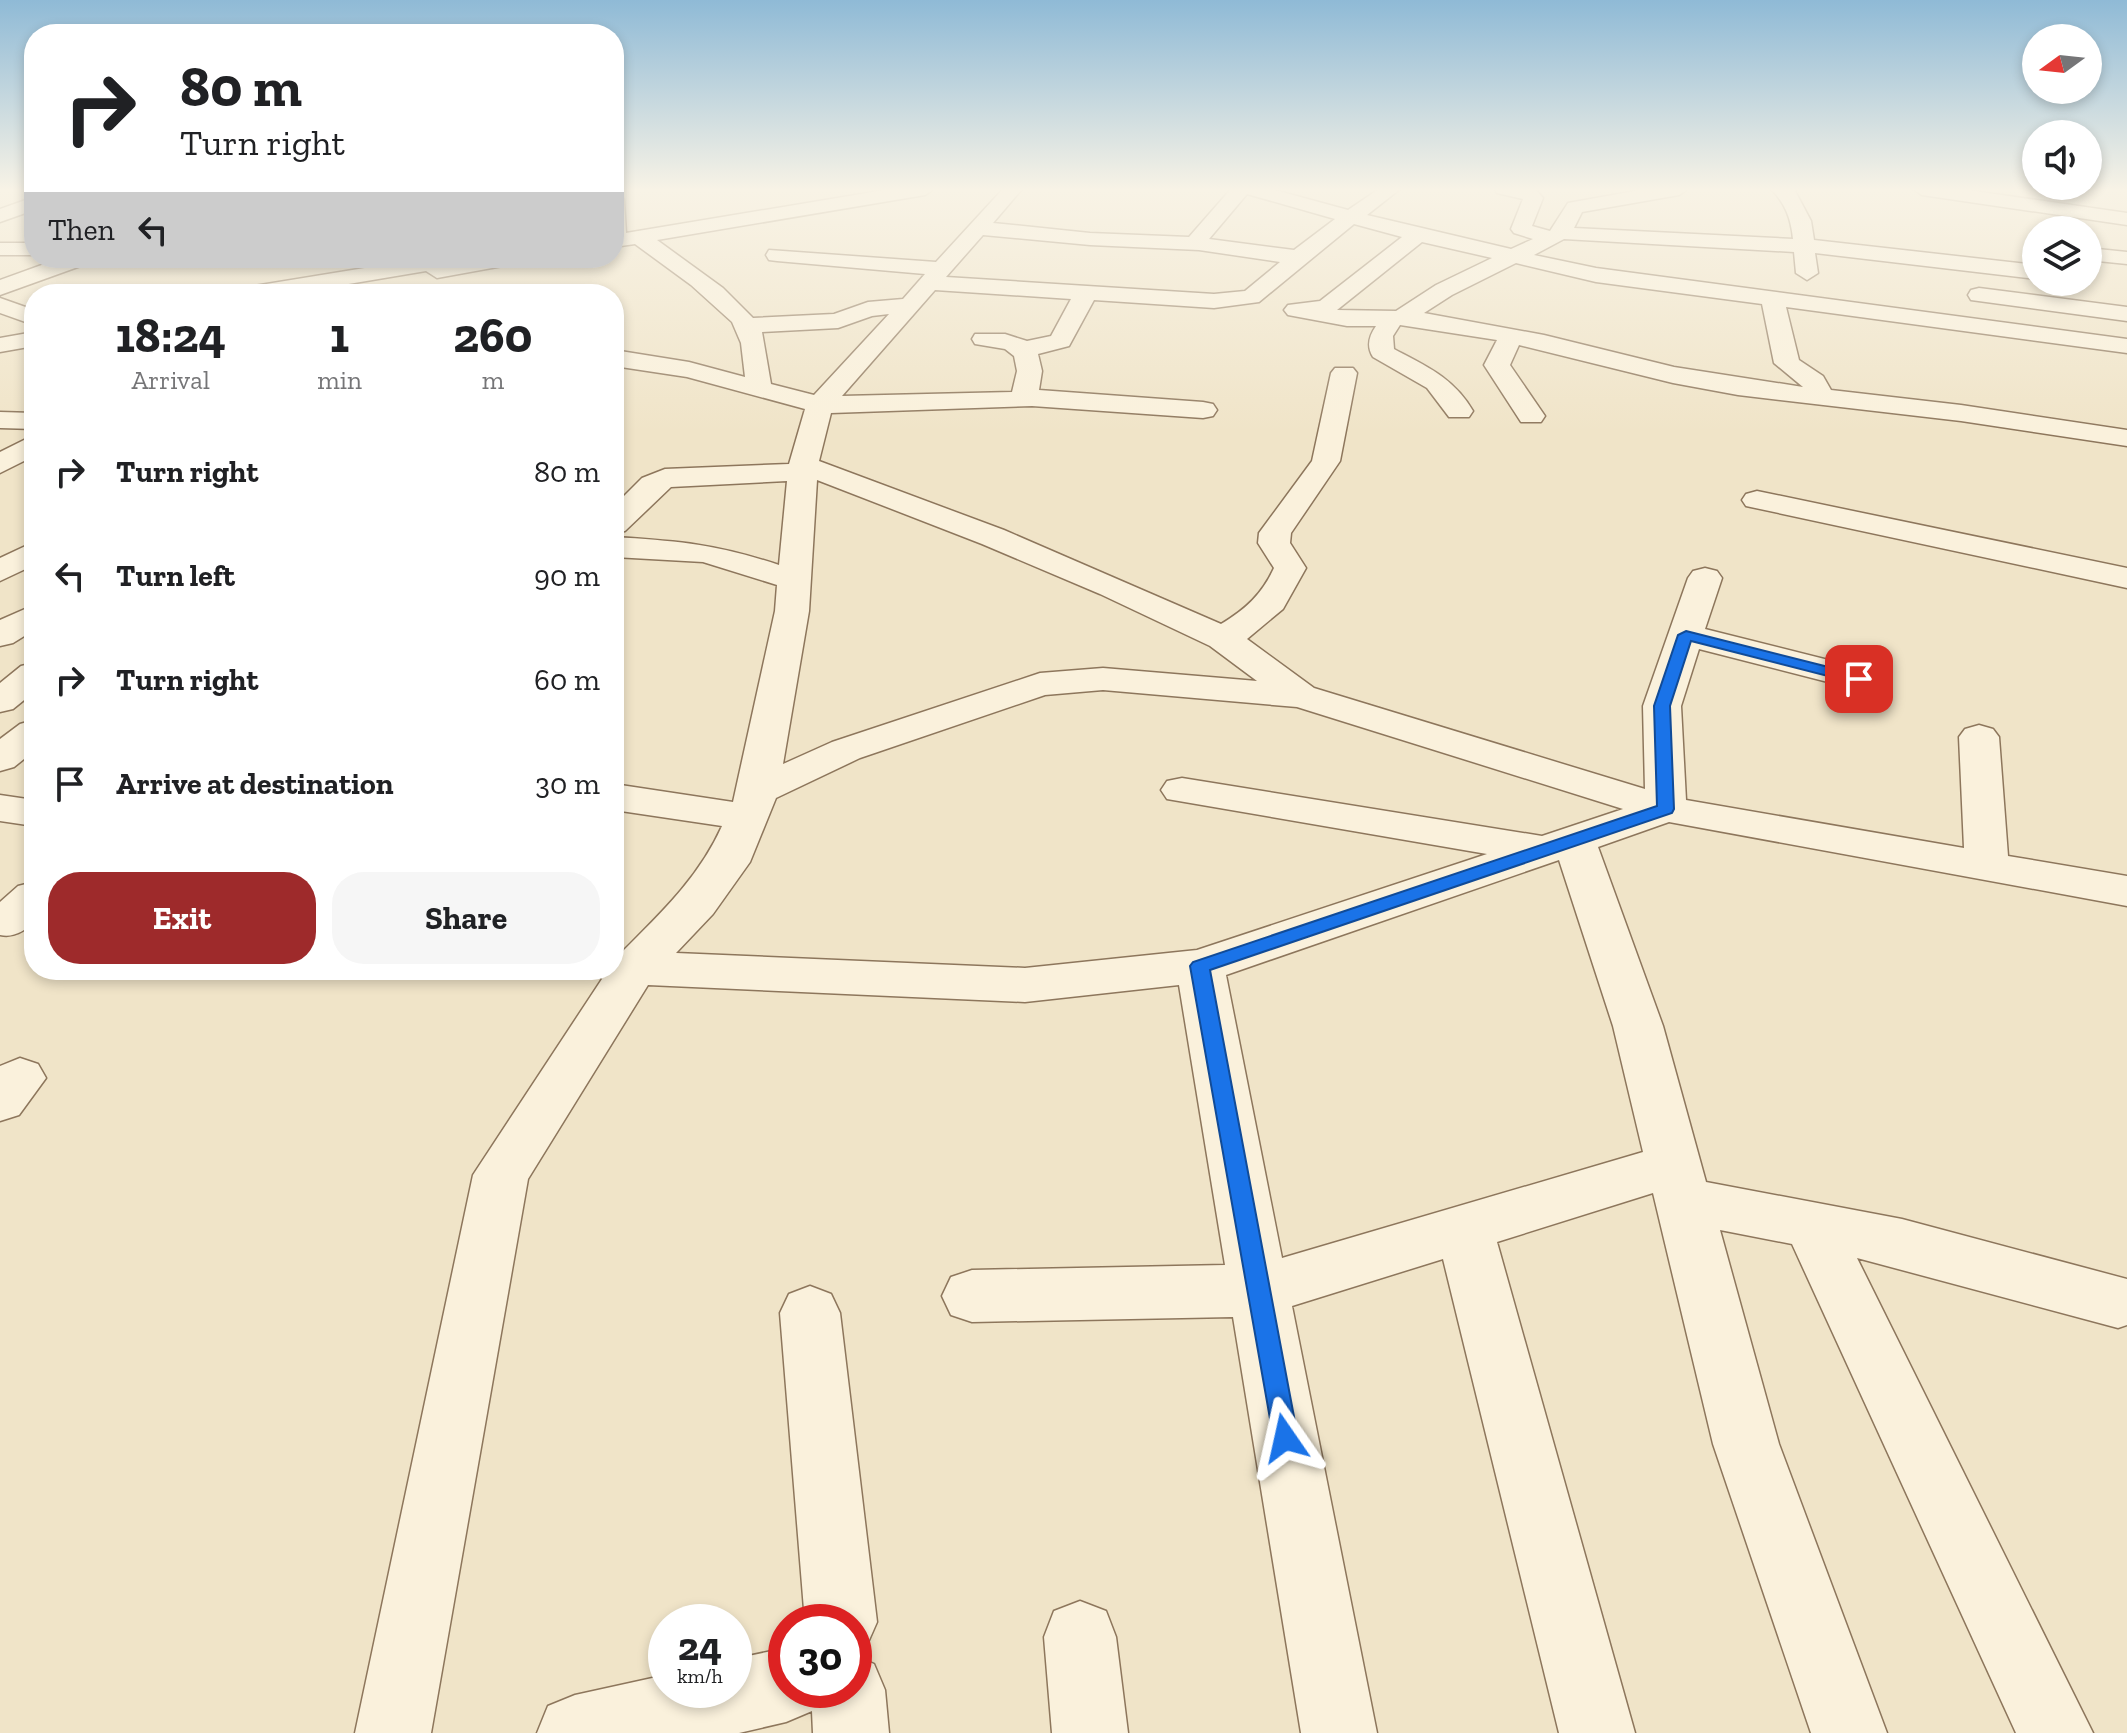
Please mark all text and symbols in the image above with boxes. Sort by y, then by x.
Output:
north arrow [2022,24,2102,104]
map controls [2022,24,2102,296]
text: 80 m [180,53,302,120]
icon: right [48,56,152,160]
button: sound [2022,120,2102,200]
text: Turn right [180,121,345,164]
icon: left [131,208,175,252]
text: Then [48,212,115,248]
button: layers [2022,216,2102,296]
text: 18:24 [115,307,226,364]
text: 1 [330,307,349,364]
text: 260 [453,307,533,364]
text: Arrival [131,364,210,396]
text: min [317,364,362,396]
text: m [482,364,504,396]
icon: right [48,450,92,494]
text: Turn right [116,454,258,490]
text: 80 m [534,454,600,490]
icon: left [48,554,92,598]
text: Turn left [116,558,235,594]
text: 90 m [534,558,600,594]
pin [1825,645,1893,713]
icon: arrive [1837,657,1881,701]
icon: right [48,658,92,702]
text: Turn right [116,662,258,698]
text: 60 m [534,662,600,698]
icon: arrive [48,762,92,806]
text: Arrive at destination [116,766,393,802]
text: 30 m [535,766,600,802]
button: Exit [48,872,316,964]
button: Share [332,872,600,964]
position arrow [1243,1396,1327,1480]
speed limit sign: 30 [768,1604,872,1708]
text: 24 [678,1622,722,1670]
text: km/h [677,1664,723,1688]

